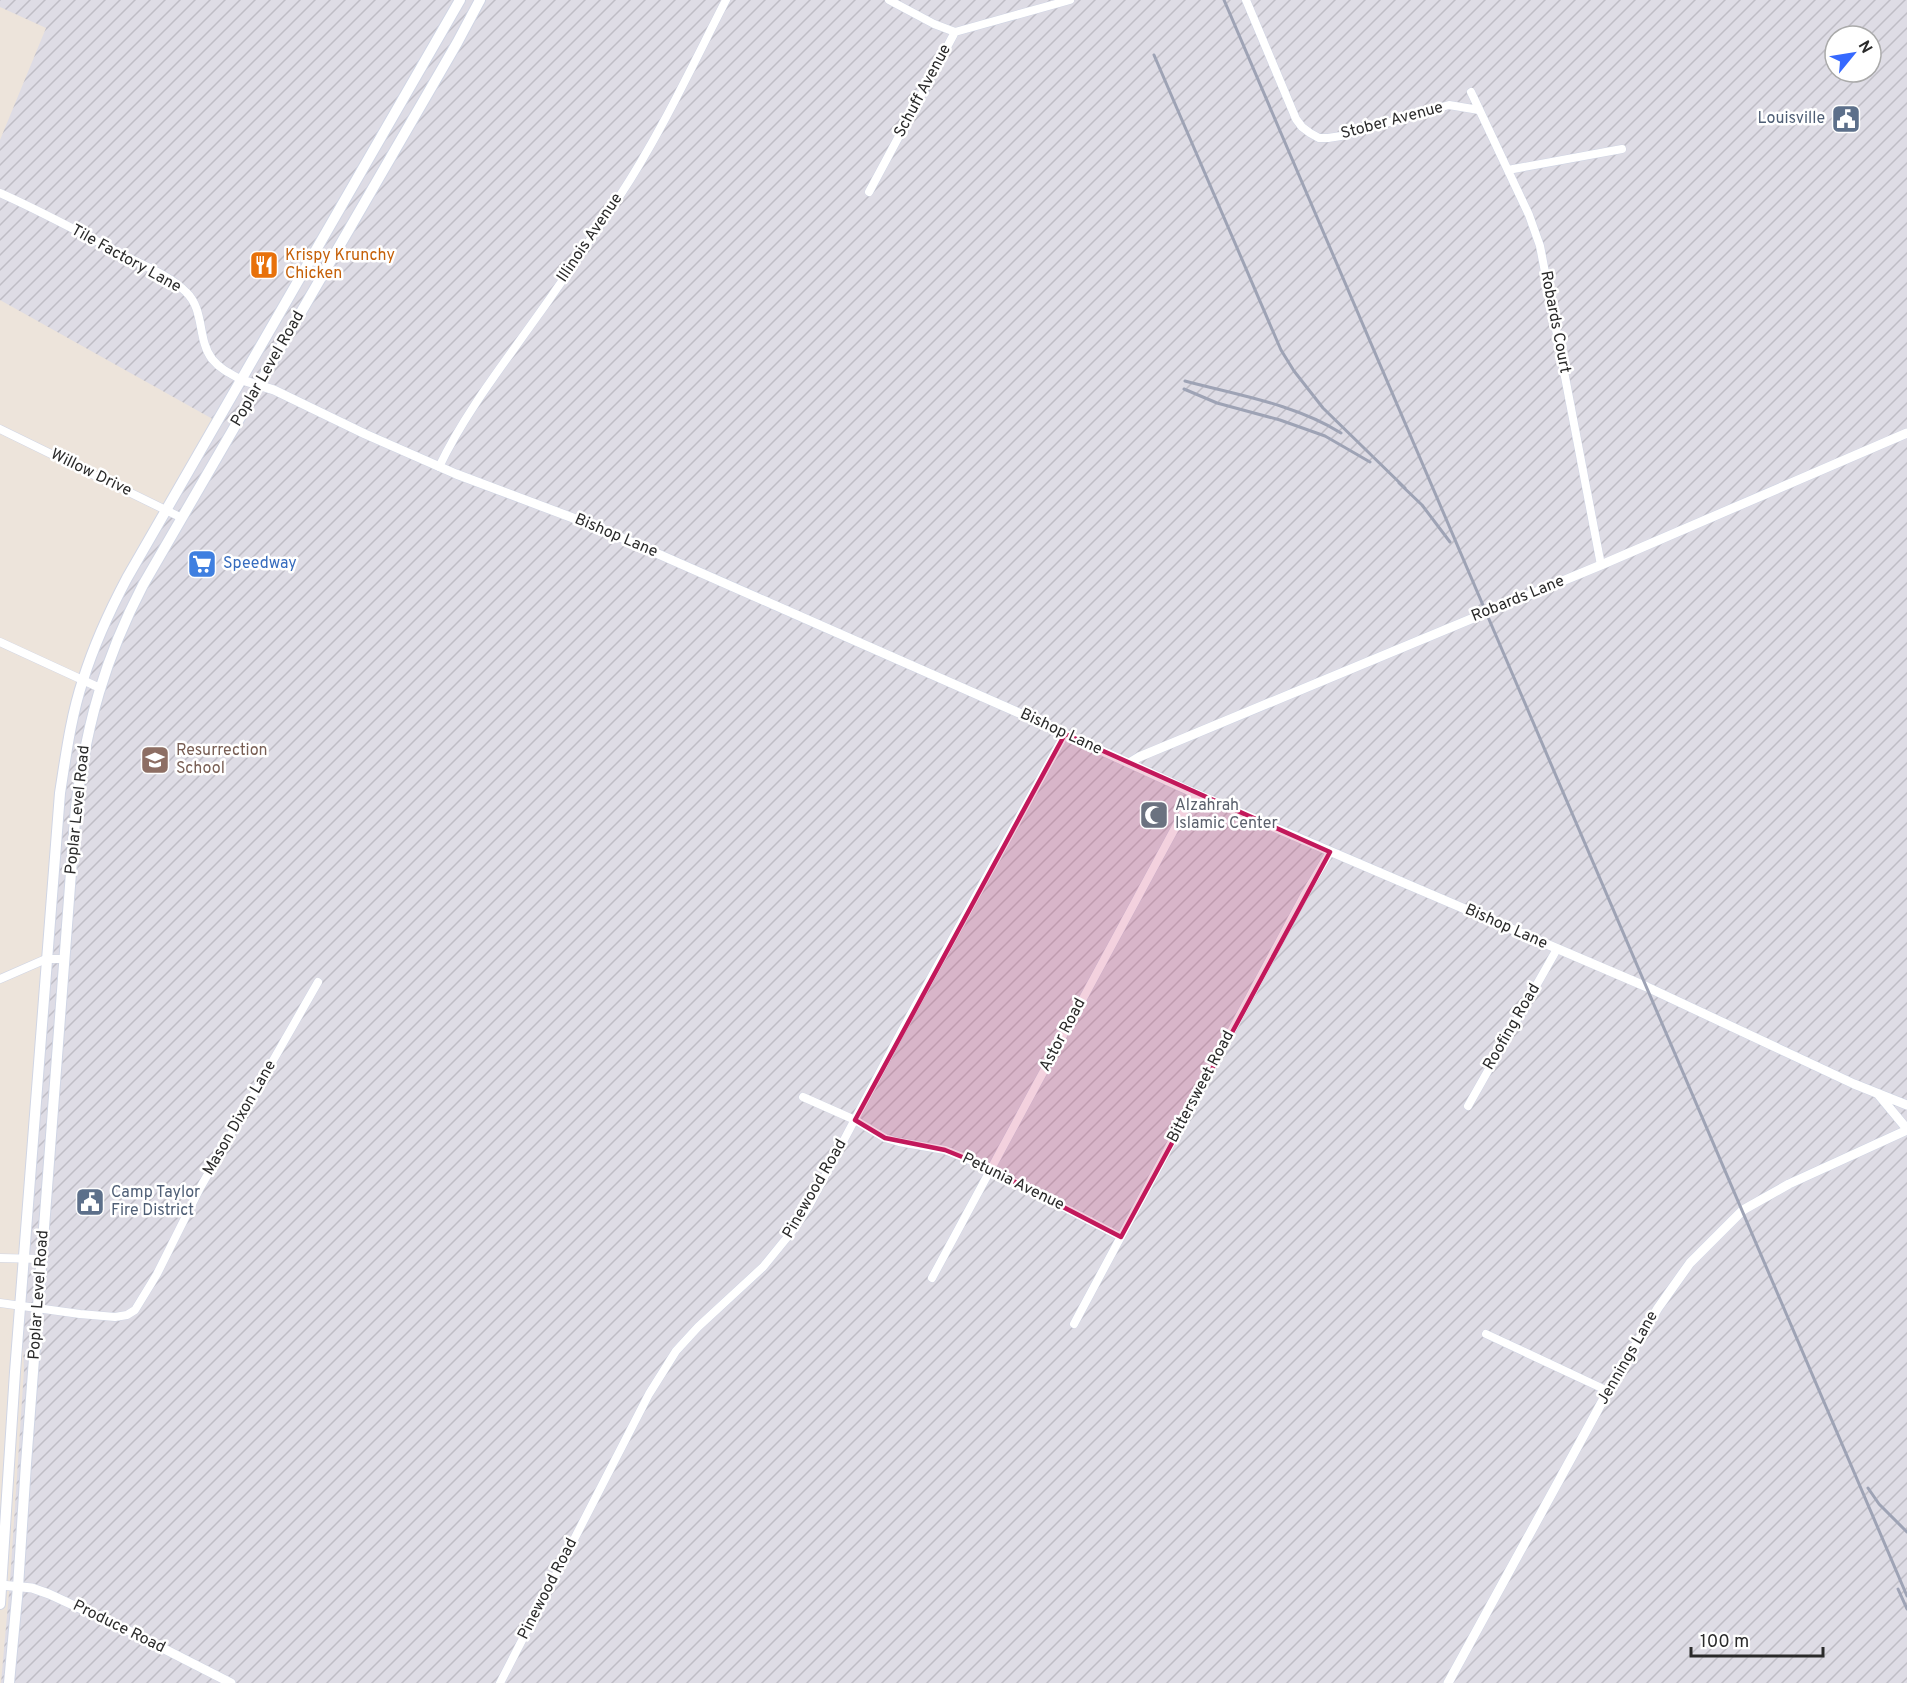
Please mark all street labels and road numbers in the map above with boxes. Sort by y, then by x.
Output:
street label: Schuff Avenue [890,41,956,141]
street label: Stober Avenue [1339,98,1445,144]
street label: Illinois Avenue [553,190,627,286]
street label: Tile Factory Lane [67,220,185,298]
street label: Robards Court [1535,269,1575,375]
street label: Poplar Level Road [227,308,309,430]
street label: Willow Drive [47,445,135,501]
street label: Bishop Lane [571,510,661,562]
street label: Robards Lane [1469,571,1567,627]
street label: Bishop Lane [1017,704,1105,760]
street label: Poplar Level Road [61,744,95,876]
street label: Bishop Lane [1462,900,1550,954]
street label: Roofing Road [1479,980,1545,1074]
street label: Astor Road [1035,995,1091,1075]
street label: Bittersweet Road [1163,1028,1239,1146]
street label: Mason Dixon Lane [199,1057,281,1179]
street label: Pinewood Road [779,1136,851,1242]
street label: Petunia Avenue [959,1149,1067,1215]
street label: Poplar Level Road [24,1230,54,1360]
street label: Jennings Lane [1593,1308,1663,1408]
street label: Pinewood Road [514,1535,582,1643]
street label: Produce Road [69,1596,169,1658]

